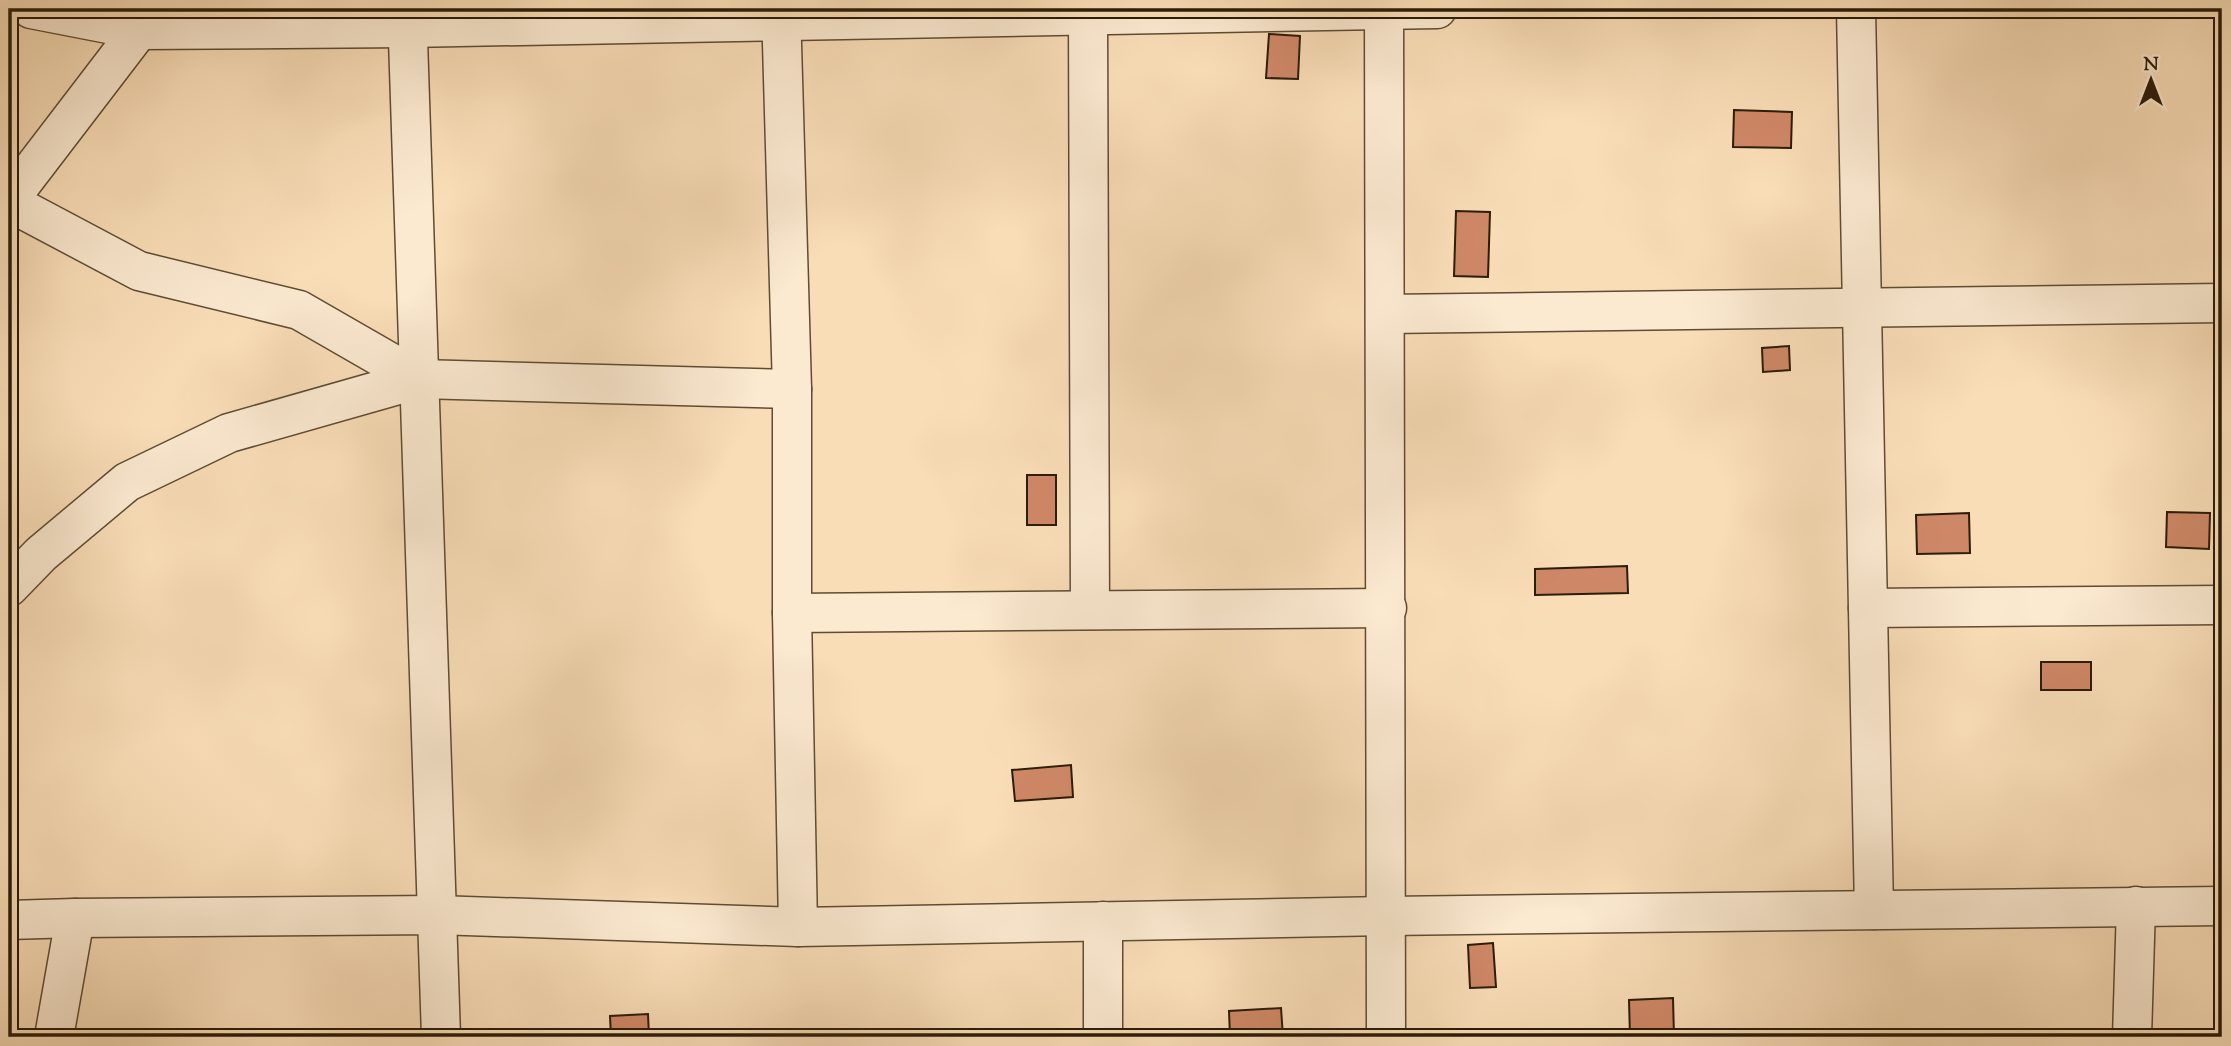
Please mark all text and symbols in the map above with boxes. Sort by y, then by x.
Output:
north arrow [2116,46,2186,116]
text: N [2143,52,2159,79]

